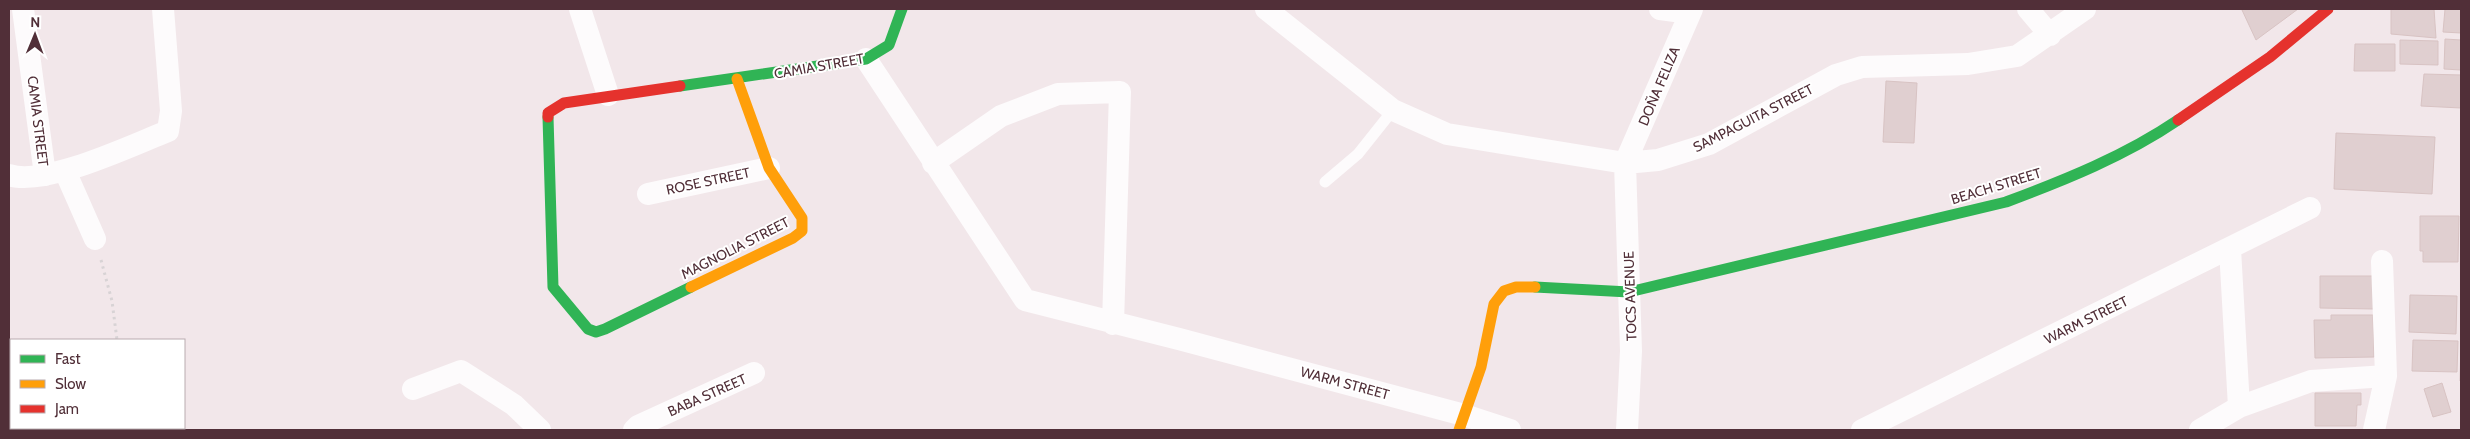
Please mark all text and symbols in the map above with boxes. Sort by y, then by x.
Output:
north arrow [10,10,60,60]
text: N [30,13,40,31]
street label: DOÑA FELIZA [1634,43,1684,128]
street label: CAMIA STREET [773,49,866,83]
street label: CAMIA STREET [24,75,53,168]
street label: SAMPAGUITA STREET [1690,80,1817,156]
street label: ROSE STREET [664,163,752,199]
street label: BEACH STREET [1949,164,2044,208]
street label: MAGNOLIA STREET [678,213,793,283]
street label: TOCS AVENUE [1619,251,1641,341]
street label: WARM STREET [2041,292,2131,348]
legend [10,339,185,429]
text: Fast [55,350,80,368]
street label: WARM STREET [1299,362,1392,404]
street label: BABA STREET [665,369,750,420]
text: Slow [55,375,86,393]
text: Jam [54,400,79,418]

